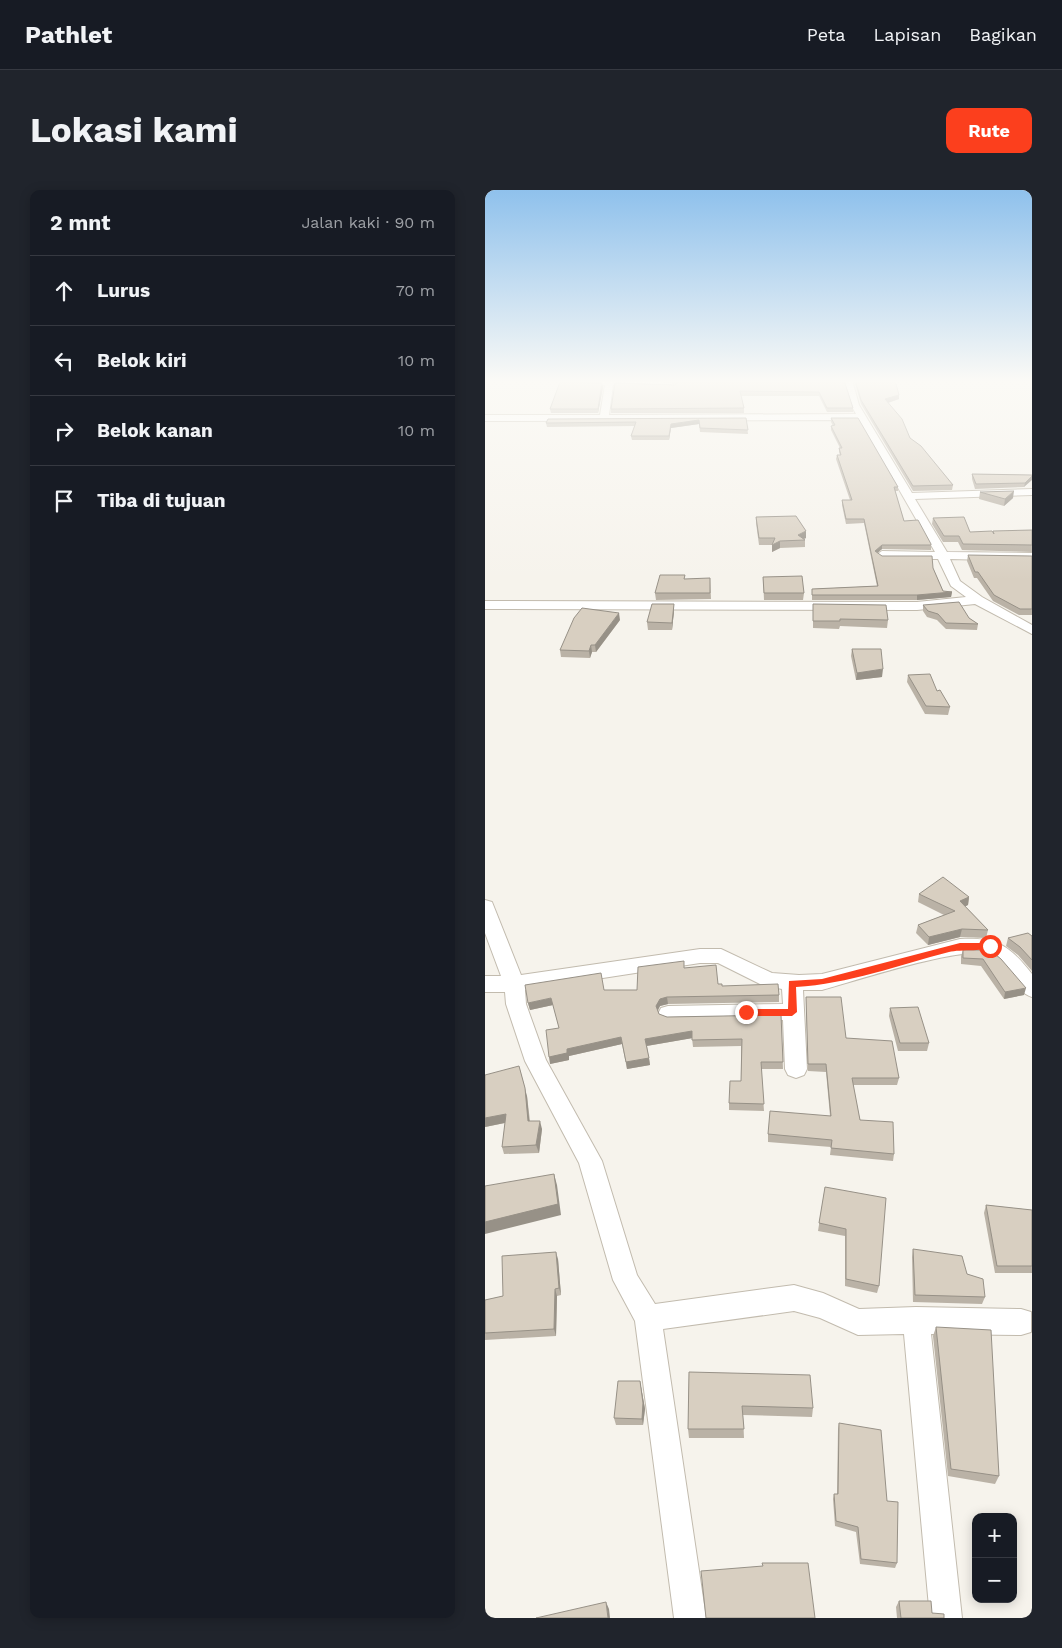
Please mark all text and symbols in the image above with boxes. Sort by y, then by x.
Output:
text: Pathlet [25,21,112,49]
text: Peta [807,24,845,45]
text: Lapisan [873,24,941,45]
text: Bagikan [969,24,1037,45]
button: Rute [946,108,1032,153]
text: Lokasi kami [30,109,238,151]
text: 2 mnt [50,210,110,235]
text: Jalan kaki · 90 m [302,213,435,232]
icon: ahead [50,277,78,305]
text: Lurus [97,279,150,302]
text: 70 m [396,281,435,300]
icon: left [50,347,78,375]
text: Belok kiri [97,349,187,372]
text: 10 m [398,351,435,370]
icon: right [50,417,78,445]
text: Belok kanan [97,419,213,442]
text: 10 m [398,421,435,440]
icon: arrive [50,487,78,515]
text: Tiba di tujuan [97,489,226,512]
route start [979,935,1002,958]
route end [735,1001,758,1024]
map controls [972,1513,1017,1603]
button: + [972,1513,1017,1558]
button: − [972,1558,1017,1603]

